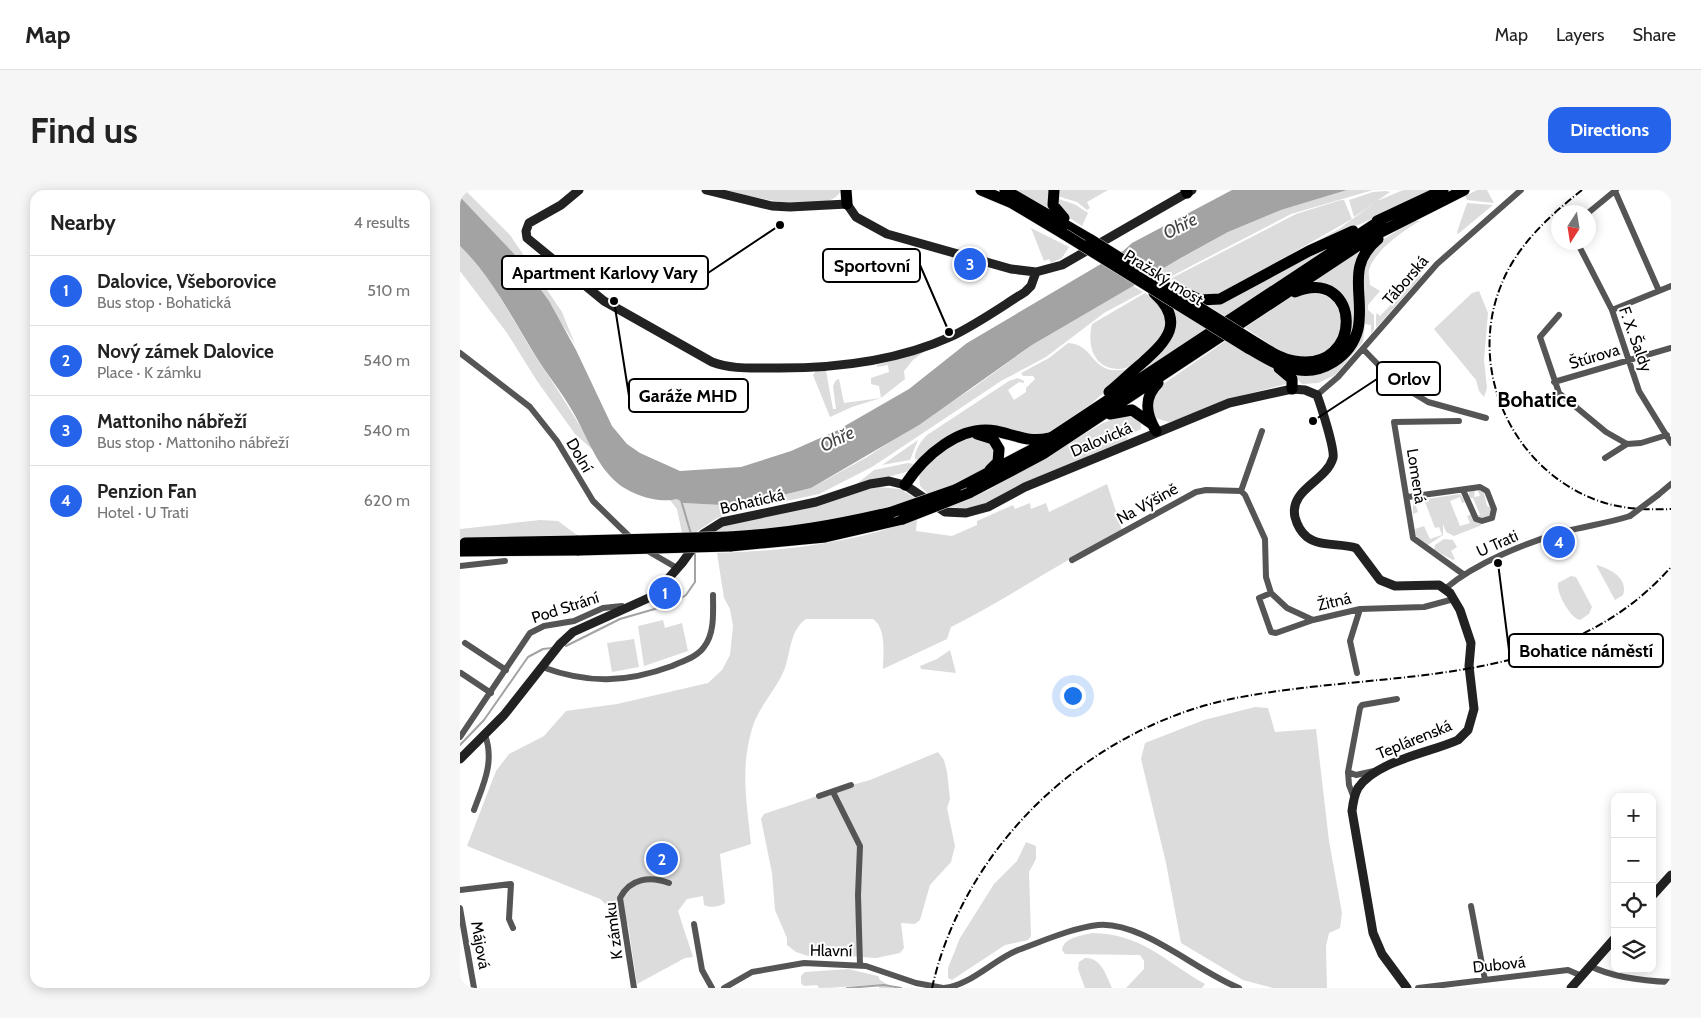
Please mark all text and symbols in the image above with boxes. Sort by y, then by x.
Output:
text: Map [25,20,71,49]
text: Map [1495,24,1528,46]
text: Layers [1556,24,1605,46]
text: Share [1633,24,1676,46]
button: Directions [1548,107,1671,153]
text: Find us [30,109,138,152]
north arrow [1551,205,1596,250]
water label: Ohře [1159,208,1201,244]
text: Nearby [50,210,116,235]
text: 4 results [353,213,410,232]
pin: 3 [954,245,986,283]
street label: Pražský most [1121,246,1207,310]
callout: Sportovní [823,249,920,282]
street label: Táborská [1379,251,1432,309]
text: Sportovní [834,255,910,277]
callout: Apartment Karlovy Vary [502,256,708,289]
text: Apartment Karlovy Vary [512,262,698,284]
text: Dalovice, Všeborovice [97,270,276,293]
text: 1 [63,281,69,300]
text: 510 m [367,281,410,300]
text: Bus stop · Bohatická [97,293,231,312]
street label: F. X. Šaldy [1615,304,1656,375]
text: Nový zámek Dalovice [97,340,274,363]
street label: Štúrova [1567,340,1622,373]
text: 2 [62,351,70,370]
text: 540 m [363,351,410,370]
callout: Orlov [1377,362,1440,395]
text: Place · K zámku [97,363,201,382]
text: Orlov [1387,368,1431,390]
callout: Garáže MHD [629,379,748,412]
text: Garáže MHD [639,385,737,407]
district label: Bohatice [1497,387,1577,412]
text: Mattoniho nábřeží [97,410,247,433]
street label: Dalovická [1068,418,1135,461]
text: 3 [62,421,70,440]
text: 540 m [363,421,410,440]
water label: Ohře [816,421,858,457]
text: Bus stop · Mattoniho nábřeží [97,433,289,452]
street label: Dolní [562,435,597,476]
street label: Lomená [1403,447,1430,505]
street label: Na Výšině [1113,479,1181,528]
text: Penzion Fan [97,480,197,503]
street label: Bohatická [718,485,786,518]
text: 4 [61,491,71,510]
text: 620 m [364,491,410,510]
text: Hotel · U Trati [97,503,189,522]
pin: 4 [1543,523,1575,561]
street label: U Trati [1473,526,1521,561]
pin: 1 [649,574,681,612]
street label: Pod Strání [529,587,602,627]
street label: Žitná [1315,588,1353,615]
callout: Bohatice náměstí [1509,634,1663,667]
text: Bohatice náměstí [1519,640,1653,662]
your location [1060,683,1086,709]
street label: Teplárenská [1374,716,1455,763]
map controls [1611,793,1656,973]
button: + [1611,793,1656,838]
button: − [1611,838,1656,883]
pin: 2 [646,840,678,878]
button: locate [1611,883,1656,928]
street label: K zámku [601,901,626,961]
street label: Májová [467,920,494,971]
button: layers [1611,928,1656,973]
street label: Hlavní [810,941,853,960]
street label: Dubová [1472,952,1527,977]

